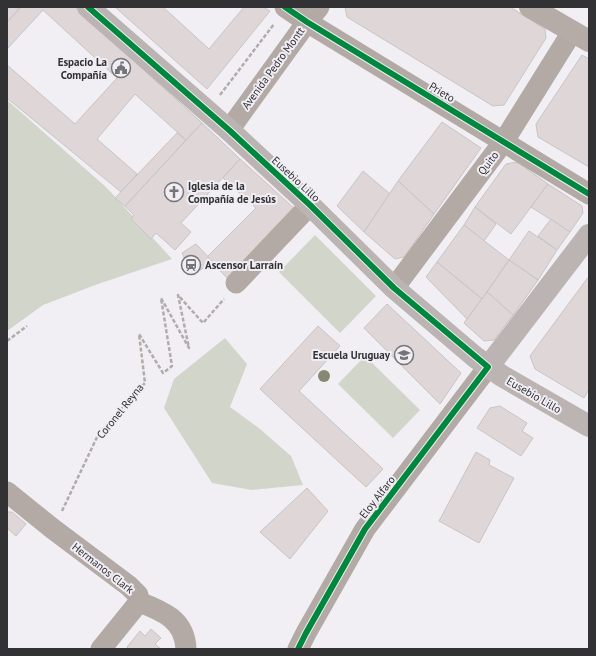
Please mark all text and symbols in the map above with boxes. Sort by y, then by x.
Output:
street label: Avenida Pedro Montt [239,24,308,112]
place label: Espacio La Compañía [58,55,107,82]
public building icon: Espacio La Compañía [110,57,132,79]
street label: Prieto [427,79,457,105]
street label: Quito [475,148,501,178]
street label: Eusebio Lillo [269,153,323,205]
place label: Iglesia de la Compañía de Jesús [188,179,276,206]
church icon: Iglesia de la Compañía de Jesús [163,181,185,203]
station icon: Ascensor Larraín [180,254,202,276]
place label: Ascensor Larraín [205,258,283,272]
school or university icon: Escuela Uruguay [393,344,415,366]
place label: Escuela Uruguay [313,348,391,362]
street label: Eusebio Lillo [504,374,564,416]
street label: Coronel Reyna [93,380,147,442]
street label: Eloy Alfaro [356,473,398,521]
street label: Hermanos Clark [69,540,137,597]

